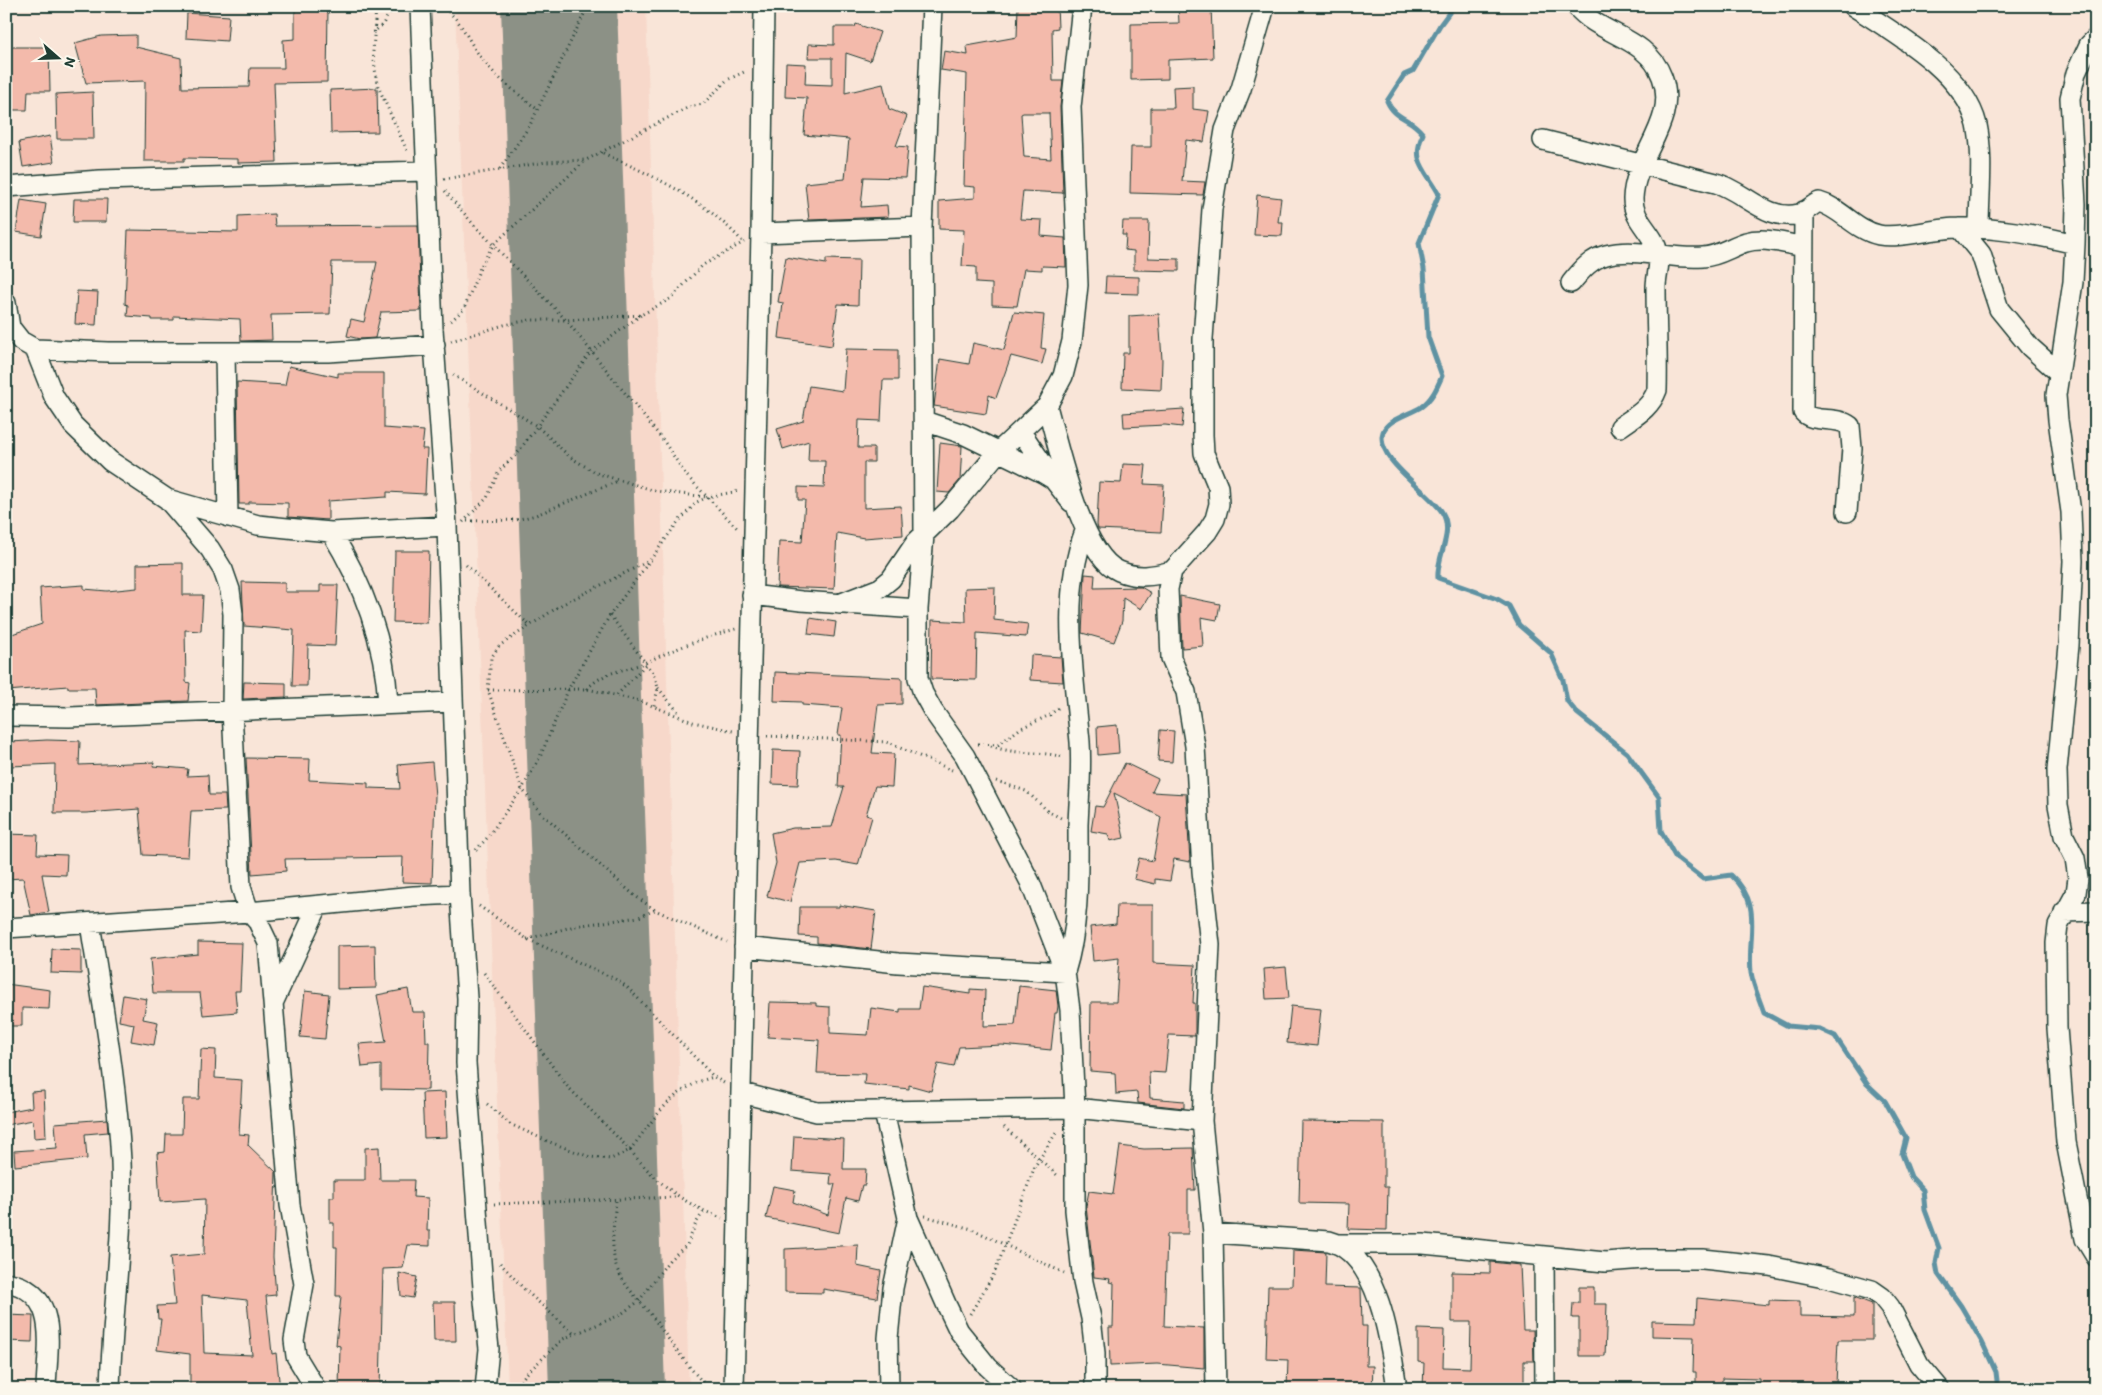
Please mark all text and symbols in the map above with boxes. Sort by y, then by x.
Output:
north arrow [32,32,82,82]
text: N [60,55,79,70]

